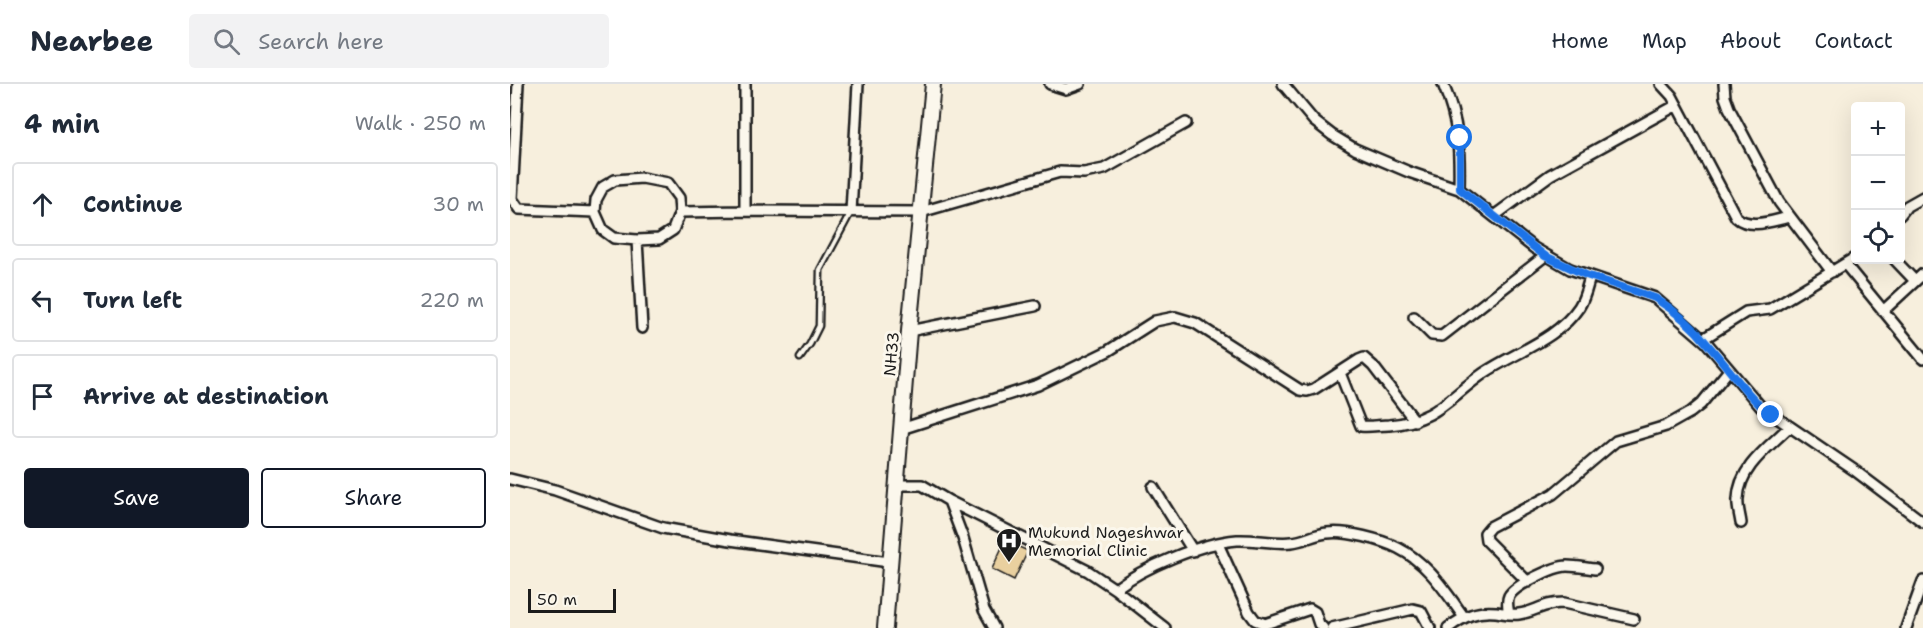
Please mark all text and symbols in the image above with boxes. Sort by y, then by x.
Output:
search box [189,14,609,68]
text: Nearbee [30,22,153,60]
icon: search [210,25,243,58]
text: Search here [258,27,384,56]
text: Home [1551,27,1609,55]
text: Map [1642,27,1687,55]
text: About [1720,27,1781,55]
text: Contact [1814,27,1893,55]
map controls [1851,102,1905,264]
button: + [1851,102,1905,156]
text: 4 min [24,106,100,141]
text: Walk · 250 m [355,110,486,136]
route start [1446,124,1472,150]
button: − [1851,156,1905,210]
icon: ahead [26,188,59,221]
text: Continue [83,190,183,219]
text: 30 m [432,191,484,217]
button: locate [1851,210,1905,264]
icon: left [26,284,59,317]
text: Turn left [83,286,182,315]
text: 220 m [420,287,484,313]
street label: NH33 [879,331,904,377]
icon: arrive [26,380,59,413]
text: Arrive at destination [83,382,329,411]
route end [1757,401,1783,427]
button: Save [24,468,249,528]
button: Share [261,468,486,528]
place label: Mukund Nageshwar Memorial Clinic [1028,522,1184,561]
hospital icon: Mukund Nageshwar Memorial Clinic [994,526,1024,564]
scale bar [528,586,616,614]
text: 50 m [537,589,577,610]

